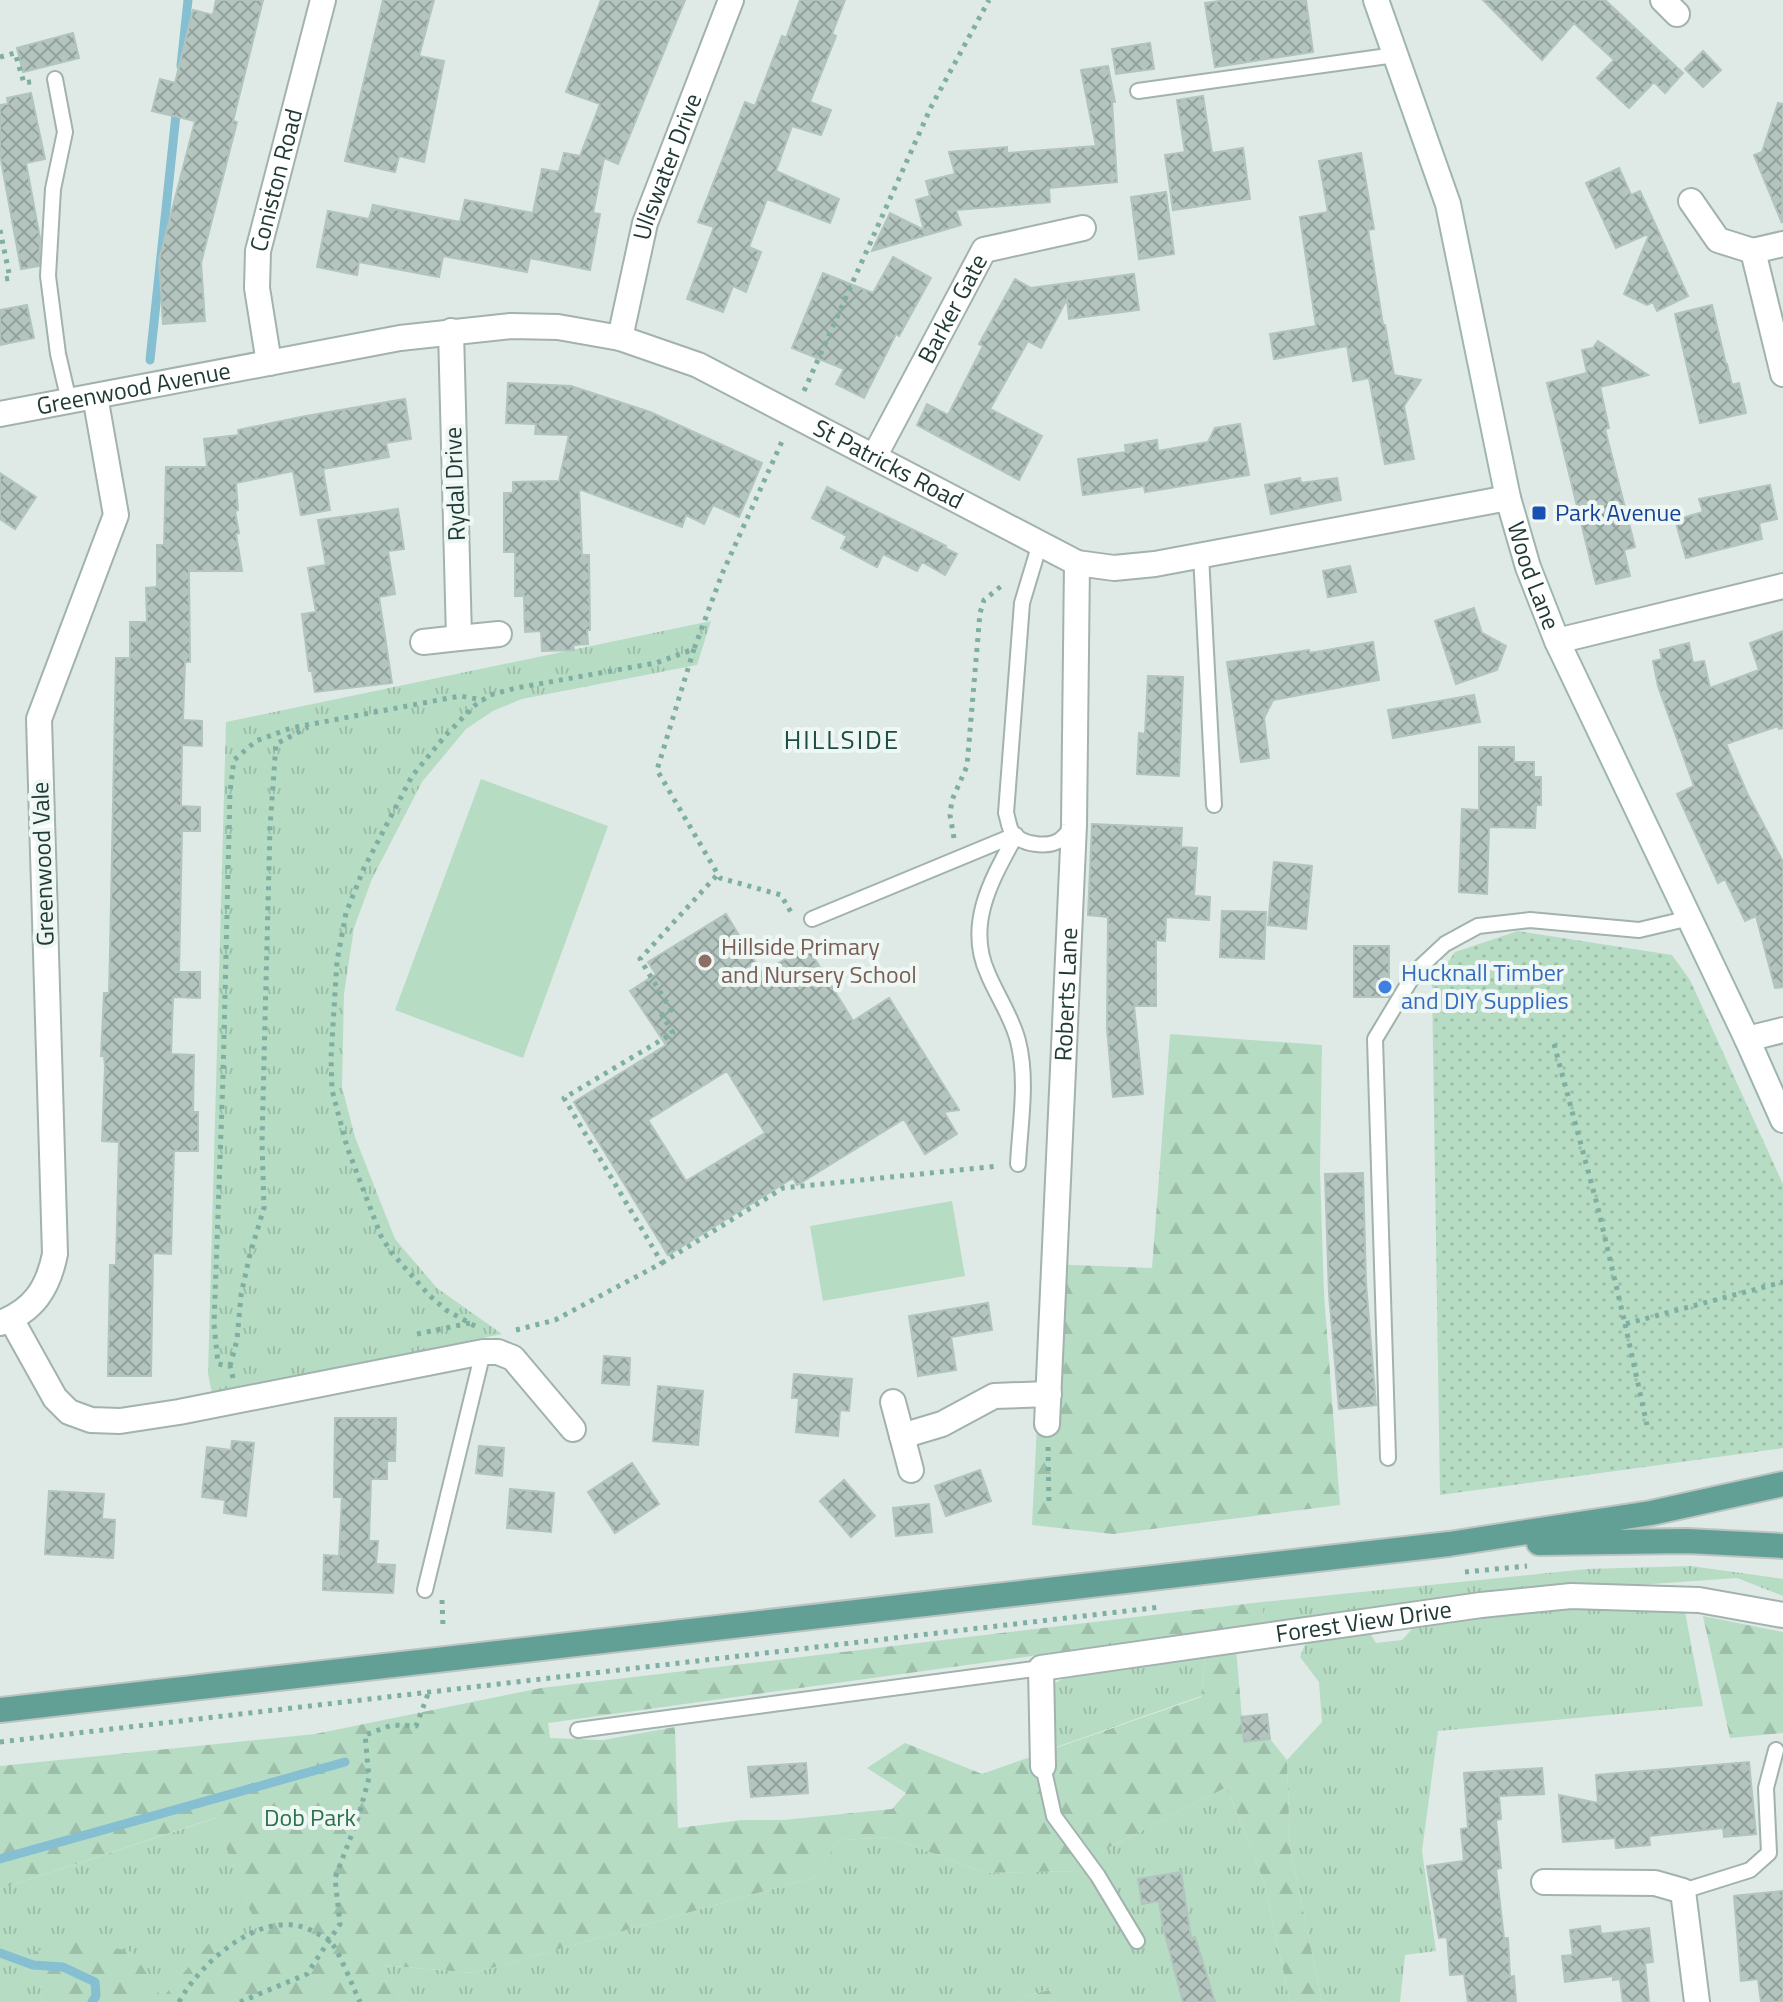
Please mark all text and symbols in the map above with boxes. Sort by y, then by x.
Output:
street label: Ullswater Drive [623,88,710,243]
street label: Coniston Road [240,105,311,255]
street label: Barker Gate [908,247,996,369]
street label: Greenwood Avenue [34,352,233,424]
street label: St Patricks Road [807,409,970,518]
street label: Rydal Drive [434,426,474,542]
place label: Park Avenue [1555,494,1681,530]
marker: Park Avenue [1530,504,1548,522]
street label: Wood Lane [1499,517,1570,635]
district label: HILLSIDE [784,720,900,759]
street label: Greenwood Vale [21,781,63,947]
street label: Roberts Lane [1044,927,1086,1062]
place label: Hillside Primary and Nursery School [721,928,917,992]
marker: Hillside Primary and Nursery School [696,952,714,970]
place label: Hucknall Timber and DIY Supplies [1401,954,1569,1018]
marker: Hucknall Timber and DIY Supplies [1376,978,1394,996]
street label: Forest View Drive [1273,1590,1454,1651]
park label: Dob Park [264,1799,356,1835]

